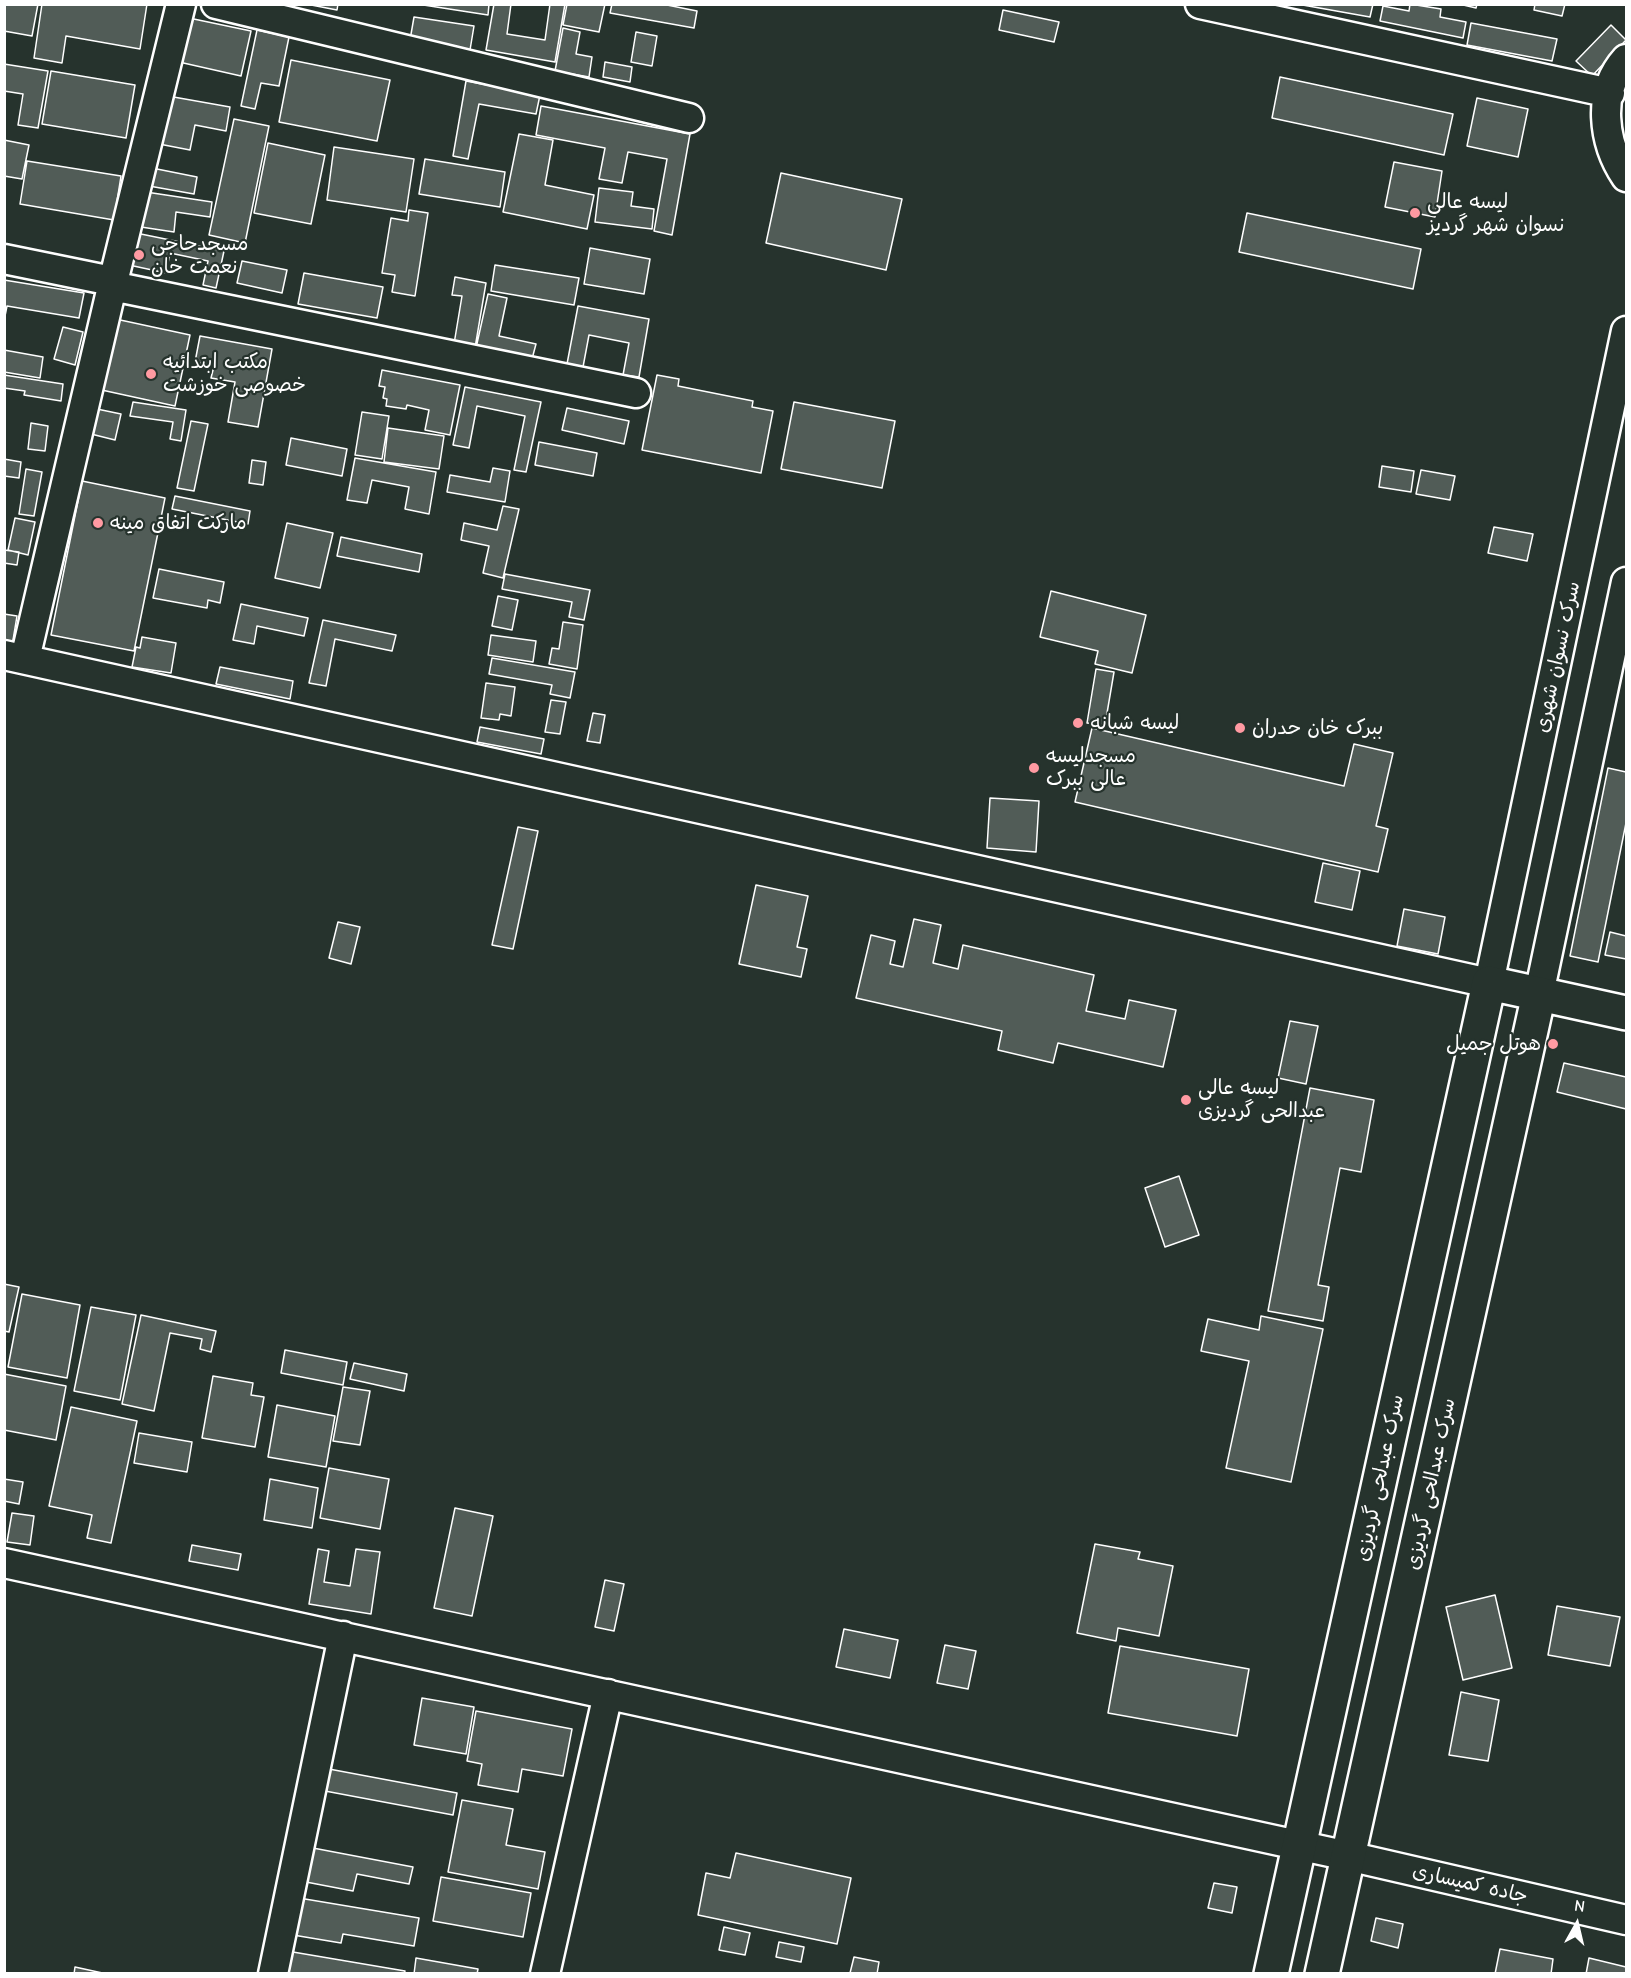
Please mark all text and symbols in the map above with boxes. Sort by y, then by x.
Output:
place label: لیسه عالی نسوان شهر گردیز [1427,190,1565,237]
marker: لیسه عالی نسوان شهر گردیز [1408,206,1422,220]
place label: مسجدحاجی نعمت خان [151,232,248,279]
marker: مسجدحاجی نعمت خان [132,248,146,262]
place label: مکتب ابتدائیه خصوصی خوزشت [163,350,306,397]
marker: مکتب ابتدائیه خصوصی خوزشت [144,367,158,381]
place label: مارکت اتفاق مینه [110,511,247,535]
marker: مارکت اتفاق مینه [91,516,105,530]
street label: سرک نسوان شهری [1530,579,1586,735]
place label: لیسه شبانه [1090,711,1179,735]
marker: لیسه شبانه [1071,716,1085,730]
place label: ببرک خان حدران [1252,716,1383,740]
marker: ببرک خان حدران [1233,721,1247,735]
place label: مسجدلیسه عالی ببرک [1046,744,1136,791]
marker: مسجدلیسه عالی ببرک [1027,761,1041,775]
place label: هوتل جمیل [1446,1032,1541,1056]
marker: هوتل جمیل [1546,1037,1560,1051]
place label: لیسه عالی عبدالحی گردیزی [1198,1076,1325,1123]
marker: لیسه عالی عبدالحی گردیزی [1179,1093,1193,1107]
street label: سرک عبدلحی گردیزی [1351,1392,1409,1564]
street label: سرک عبدالحی گردیزی [1401,1396,1461,1572]
street label: جاده کمیساری [1410,1859,1530,1909]
north arrow [1547,1894,1607,1954]
text: N [1573,1897,1586,1916]

